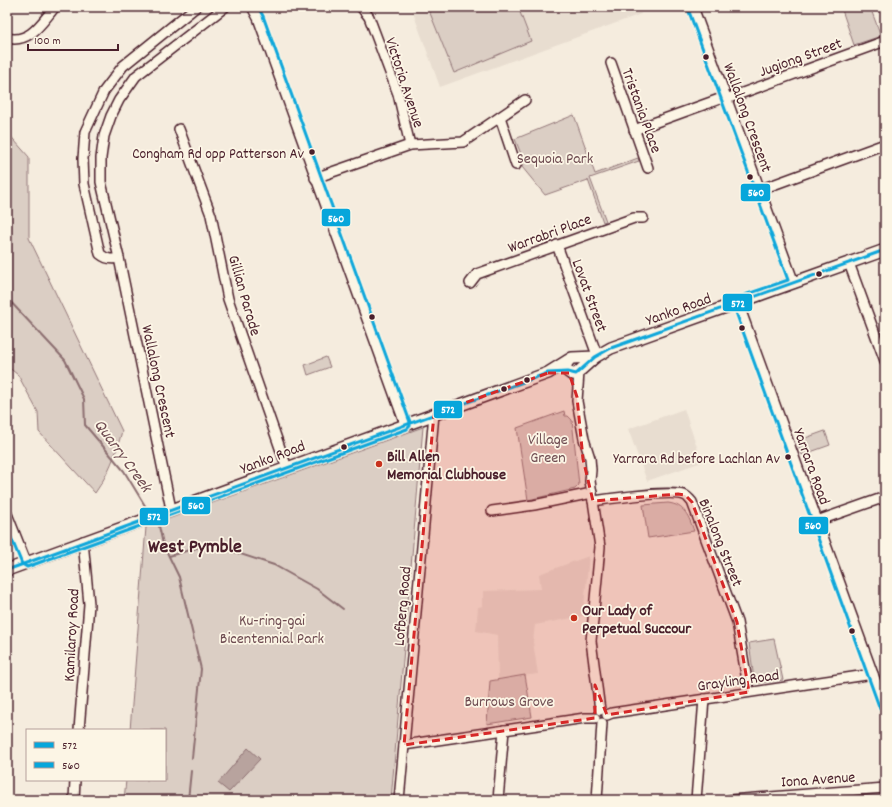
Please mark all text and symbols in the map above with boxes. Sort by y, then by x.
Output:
scale bar [28,26,118,52]
text: 100 m [34,33,61,50]
street label: Jugiong Street [756,33,846,84]
street label: Victoria Avenue [378,35,429,131]
unlabelled marker [701,52,711,62]
street label: Wallalong Crescent [716,60,777,176]
street label: Tristania Place [615,65,667,157]
place label: Congham Rd opp Patterson Av [132,144,305,166]
marker: Congham Rd opp Patterson Av [307,147,317,157]
park label: Sequoia Park [517,148,593,171]
unlabelled marker [745,172,755,182]
line badge: 560 [740,183,771,202]
text: 560 [748,186,764,202]
line badge: 560 [321,208,351,227]
street label: Warrabri Place [505,209,595,260]
text: 560 [328,212,344,228]
street label: Gillian Parade [221,253,266,339]
street label: Lovat Street [565,256,613,336]
unlabelled marker [814,269,824,279]
street label: Yanko Road [643,288,715,333]
line badge: 572 [722,293,753,312]
text: 572 [731,297,745,313]
unlabelled marker [367,312,377,322]
street label: Wallalong Crescent [134,323,181,440]
unlabelled marker [737,323,747,333]
unlabelled marker [522,375,532,385]
unlabelled marker [499,384,509,394]
line badge: 572 [433,400,463,419]
text: 572 [441,403,455,419]
water label: Quarry Creek [87,415,158,500]
street label: Yarrara Road [786,425,835,508]
park label: Village Green [528,429,568,470]
street label: Yanko Road [237,435,309,481]
unlabelled marker [339,442,349,452]
place label: Bill Allen Memorial Clubhouse [387,446,506,487]
place label: Yarrara Rd before Lachlan Av [613,449,781,471]
marker: Yarrara Rd before Lachlan Av [783,452,793,462]
marker: Bill Allen Memorial Clubhouse [374,459,384,469]
street label: Binalong Street [692,495,748,591]
line badge: 560 [181,496,211,515]
text: 560 [188,499,204,515]
line badge: 572 [139,507,169,526]
text: 572 [147,510,161,526]
line badge: 560 [798,516,829,535]
text: 560 [805,519,821,535]
district label: West Pymble [148,534,242,562]
street label: Lofberg Road [389,565,418,647]
street label: Kamilaroy Road [59,588,86,682]
place label: Our Lady of Perpetual Succour [582,600,692,641]
park label: Ku-ring-gai Bicentennial Park [220,610,324,651]
marker: Our Lady of Perpetual Succour [569,613,579,623]
unlabelled marker [847,626,857,636]
street label: Grayling Road [696,664,781,699]
park label: Burrows Grove [464,691,554,714]
legend [26,729,166,781]
text: 572 [62,738,77,755]
text: 560 [62,758,80,775]
street label: Iona Avenue [780,766,856,795]

